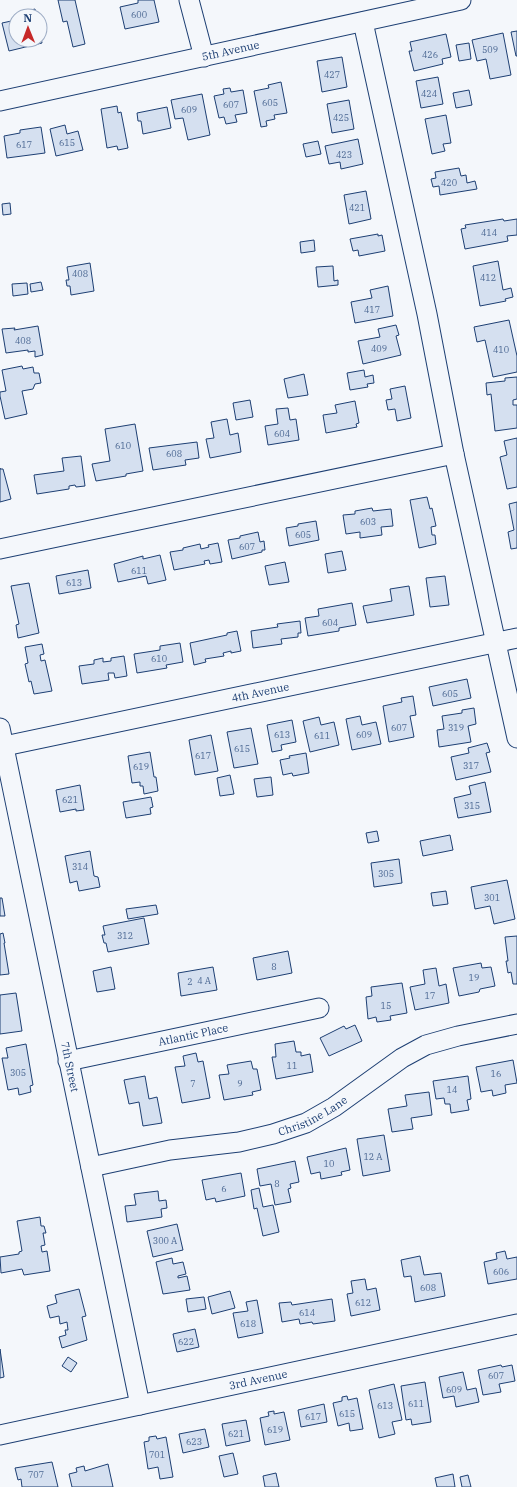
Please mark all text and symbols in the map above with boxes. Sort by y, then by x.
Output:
north arrow [8,8,48,48]
house number: 600 [131,9,147,20]
text: N [23,11,33,25]
street label: 5th Avenue [200,37,261,64]
house number: 509 [482,44,498,55]
house number: 426 [422,49,438,60]
house number: 427 [324,69,340,80]
house number: 424 [421,88,437,99]
house number: 605 [262,97,278,108]
house number: 607 [223,99,239,110]
house number: 609 [181,104,197,115]
house number: 425 [333,112,349,123]
house number: 615 [59,137,75,148]
house number: 617 [16,139,32,150]
house number: 423 [336,149,352,160]
house number: 420 [441,177,457,188]
house number: 421 [349,202,365,213]
house number: 414 [481,227,497,238]
house number: 408 [72,268,88,279]
house number: 412 [480,272,496,283]
house number: 417 [364,304,380,315]
house number: 408 [15,335,31,346]
house number: 409 [371,343,387,354]
house number: 410 [493,344,509,355]
house number: 604 [274,428,290,439]
house number: 610 [115,440,131,451]
house number: 608 [166,448,182,459]
house number: 603 [360,516,376,527]
house number: 605 [295,529,311,540]
house number: 607 [239,541,255,552]
house number: 611 [131,565,147,576]
house number: 613 [66,577,82,588]
house number: 604 [322,617,338,628]
house number: 610 [151,653,167,664]
street label: 4th Avenue [230,679,291,705]
house number: 605 [442,688,458,699]
house number: 607 [391,722,407,733]
house number: 319 [448,722,464,733]
house number: 613 [274,729,290,740]
house number: 609 [356,729,372,740]
house number: 611 [314,730,330,741]
house number: 615 [234,743,250,754]
house number: 617 [195,750,211,761]
house number: 317 [463,760,479,771]
house number: 619 [133,761,149,772]
house number: 621 [62,794,78,805]
house number: 315 [464,800,480,811]
house number: 314 [72,861,88,872]
house number: 305 [378,868,394,879]
house number: 301 [484,892,500,903]
house number: 312 [117,930,133,941]
house number: 8 [271,961,277,972]
house number: 19 [469,972,479,983]
house number: 4 A [197,975,212,986]
house number: 2 [187,976,193,987]
house number: 17 [425,990,435,1001]
house number: 15 [381,1000,391,1011]
street label: Atlantic Place [157,1020,229,1049]
street label: 7th Street [58,1041,82,1093]
house number: 11 [287,1060,297,1071]
house number: 305 [10,1067,26,1078]
house number: 16 [491,1068,501,1079]
house number: 7 [190,1078,196,1089]
house number: 9 [237,1078,243,1089]
house number: 14 [447,1084,457,1095]
street label: Christine Lane [276,1093,350,1139]
house number: 12 A [363,1151,383,1162]
house number: 10 [324,1158,334,1169]
house number: 8 [274,1178,280,1189]
house number: 6 [221,1183,227,1194]
house number: 300 A [153,1235,178,1246]
house number: 606 [493,1266,509,1277]
house number: 608 [420,1282,436,1293]
house number: 612 [355,1297,371,1308]
house number: 614 [299,1307,315,1318]
house number: 618 [240,1318,256,1329]
house number: 622 [178,1336,194,1347]
street label: 3rd Avenue [228,1366,289,1393]
house number: 607 [488,1370,504,1381]
house number: 609 [446,1384,462,1395]
house number: 611 [408,1398,424,1409]
house number: 613 [377,1400,393,1411]
house number: 615 [339,1408,355,1419]
house number: 617 [305,1411,321,1422]
house number: 619 [267,1424,283,1435]
house number: 621 [228,1428,244,1439]
house number: 623 [186,1436,202,1447]
house number: 701 [149,1449,165,1460]
house number: 707 [28,1469,44,1480]

